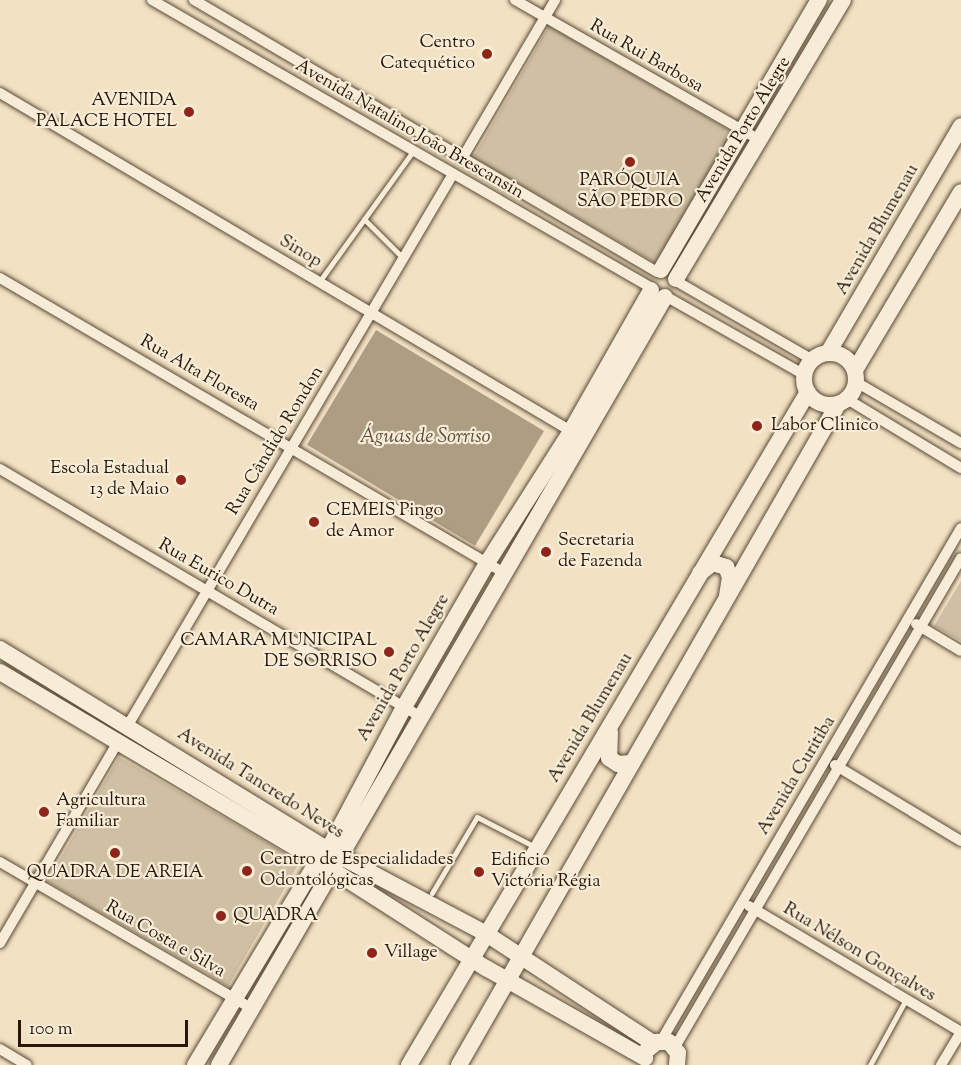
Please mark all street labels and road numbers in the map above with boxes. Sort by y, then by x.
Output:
street label: Rua Rui Barbosa [585,16,707,98]
street label: Avenida Porto Alegre [692,53,796,207]
street label: Avenida Natalino João Brescansin [291,56,527,204]
street label: Avenida Blumenau [832,161,924,299]
street label: Sinop [275,231,325,273]
street label: Rua Alta Floresta [136,331,262,417]
street label: Rua Cândido Rondon [223,363,329,519]
street label: Rua Eurico Dutra [154,535,282,621]
street label: Avenida Porto Alegre [353,591,455,745]
street label: Avenida Blumenau [544,649,638,787]
street label: Avenida Curitiba [753,713,841,839]
street label: Avenida Tancredo Neves [173,724,347,844]
street label: Rua Costa e Silva [101,897,229,983]
street label: Rua Nélson Gonçalves [779,899,939,1007]

